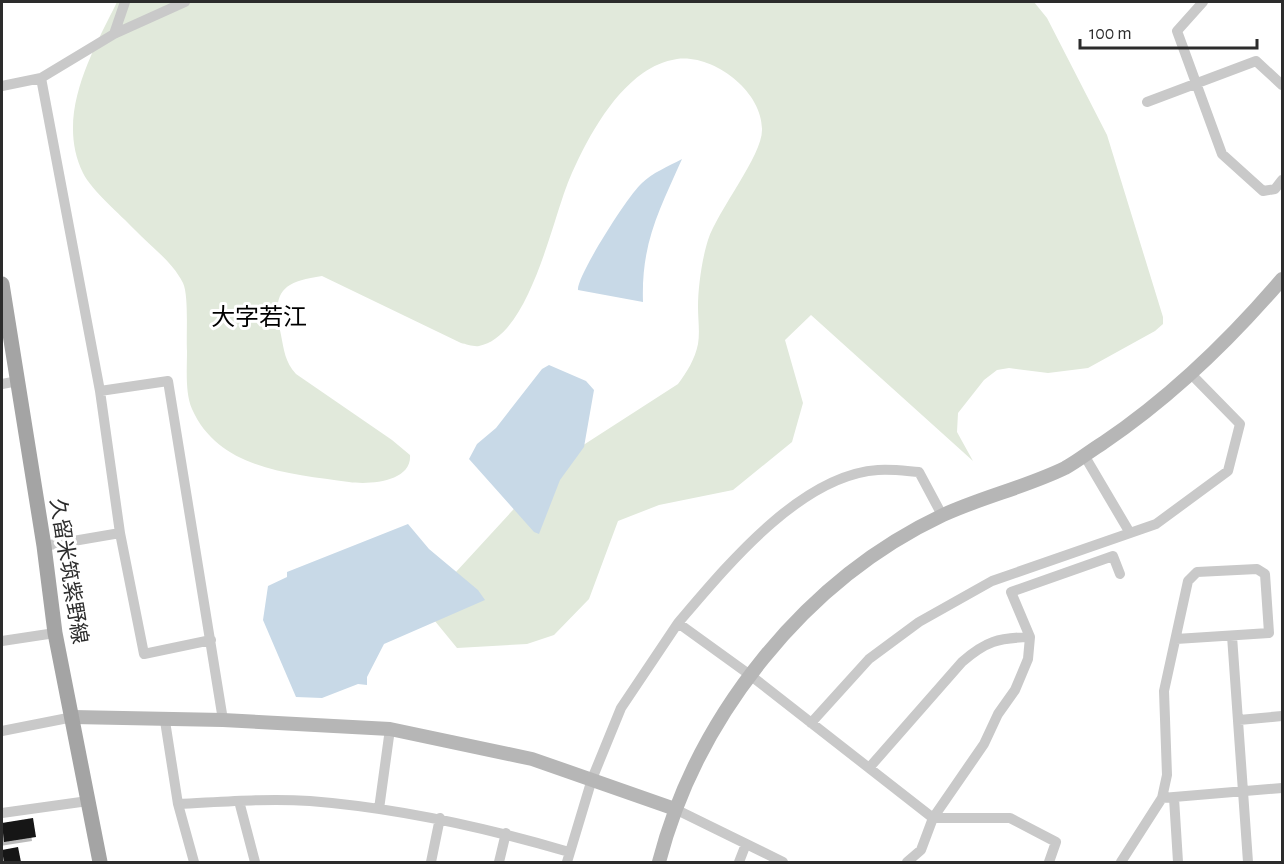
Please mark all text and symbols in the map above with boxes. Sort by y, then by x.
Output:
scale bar [1080,12,1257,50]
text: 100 m [1089,25,1132,43]
district label: 大字若江 [211,304,307,330]
street label: 久留米筑紫野線 [47,497,91,645]

